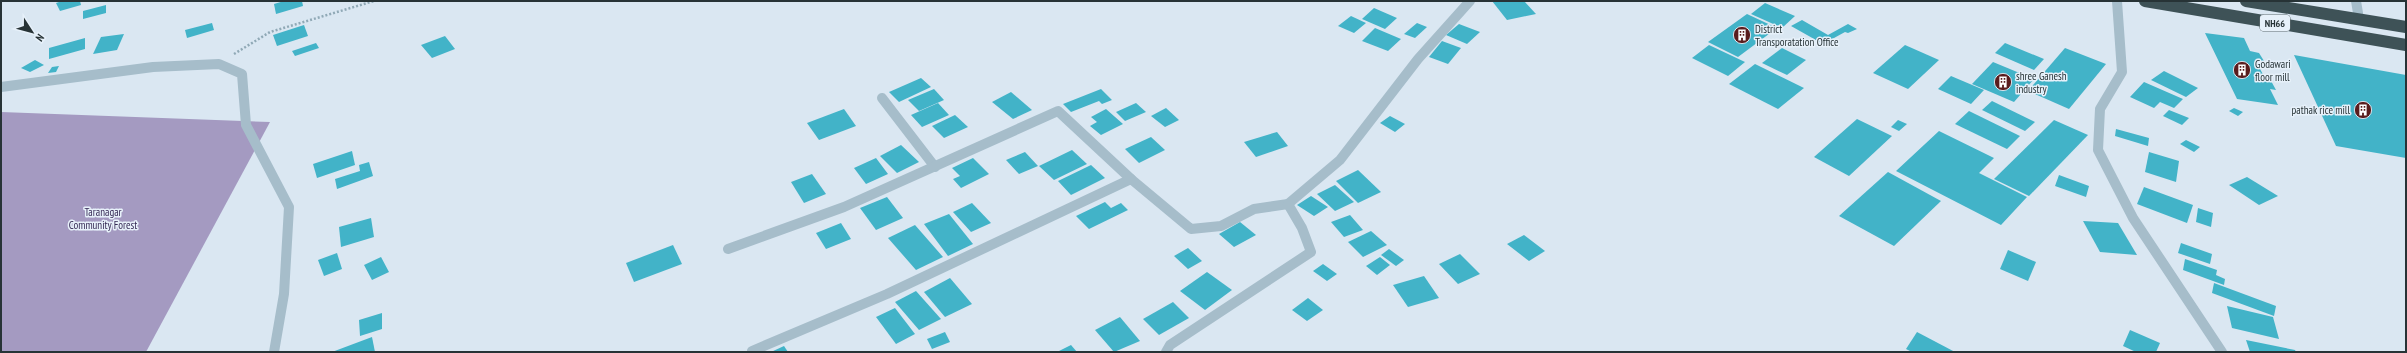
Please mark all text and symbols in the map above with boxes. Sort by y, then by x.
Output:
north arrow [12,12,52,52]
road number: NH66 [2260,15,2290,31]
place label: District Transporatation Office [1755,22,1839,49]
building icon: District Transporatation Office [1732,25,1752,45]
text: N [33,31,48,44]
place label: Godawari floor mill [2255,57,2291,84]
building icon: Godawari floor mill [2232,60,2252,80]
place label: shree Ganesh industry [2016,69,2067,96]
building icon: shree Ganesh industry [1993,72,2013,92]
building icon: pathak rice mill [2353,100,2373,120]
place label: pathak rice mill [2292,103,2350,117]
park label: Taranagar Community Forest [69,205,137,232]

